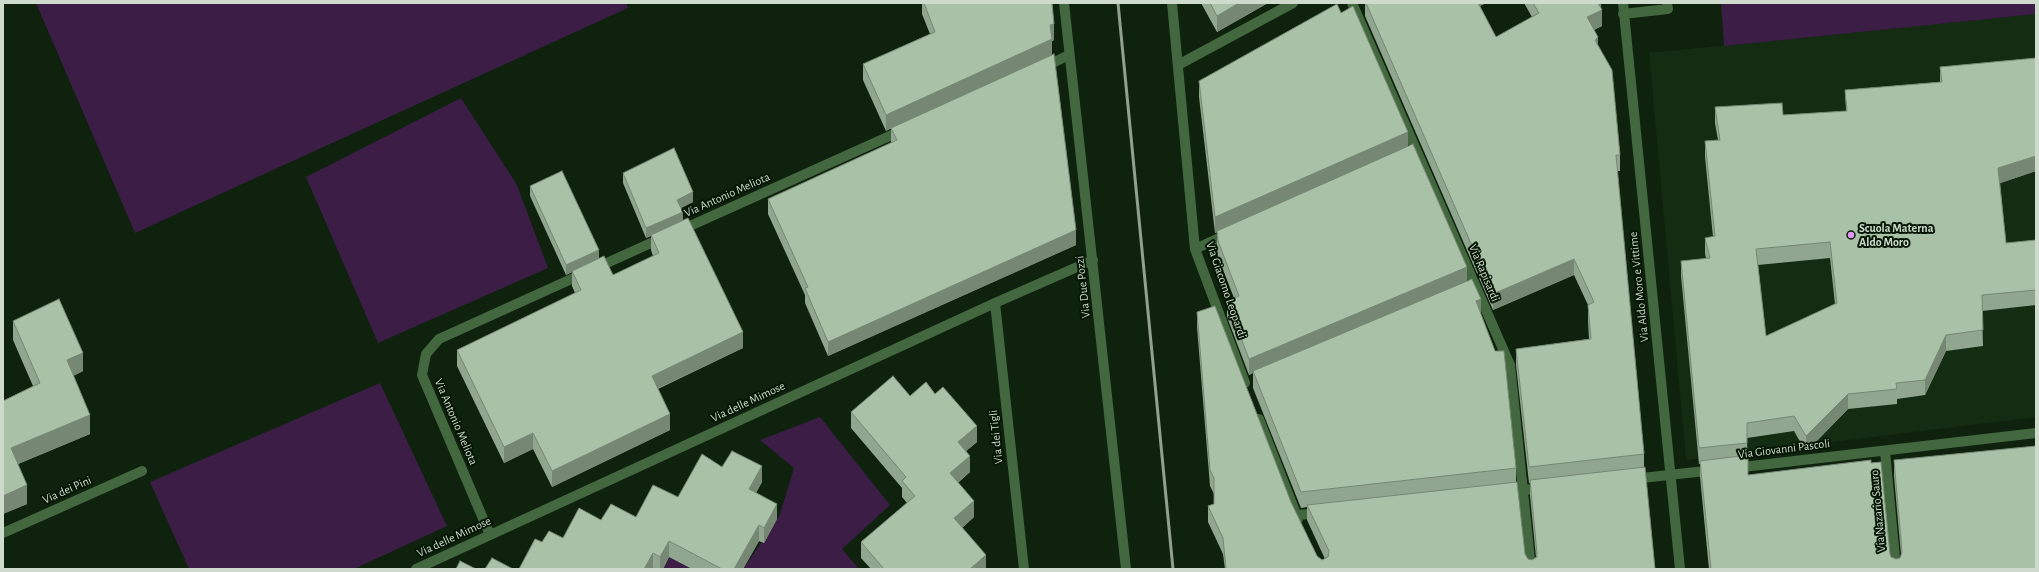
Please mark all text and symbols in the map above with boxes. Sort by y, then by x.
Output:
street label: Via Antonio Meliota [682,170,772,220]
place label: Scuola Materna Aldo Moro [1859,221,1933,249]
marker: Scuola Materna Aldo Moro [1846,230,1856,240]
street label: Via Aldo Moro e Vittime [1626,231,1652,343]
street label: Via Giacomo Leopardi [1203,240,1249,340]
street label: Via Rapisardi [1465,242,1503,304]
street label: Via Due Pozzi [1073,255,1093,319]
street label: Via Antonio Meliota [431,377,481,467]
street label: Via delle Mimose [709,379,787,425]
street label: Via dei Tigli [986,409,1006,465]
street label: Via Giovanni Pascoli [1737,436,1831,462]
street label: Via Nazario Sauro [1867,469,1889,553]
street label: Via dei Pini [40,473,94,507]
street label: Via delle Mimose [415,514,493,560]

